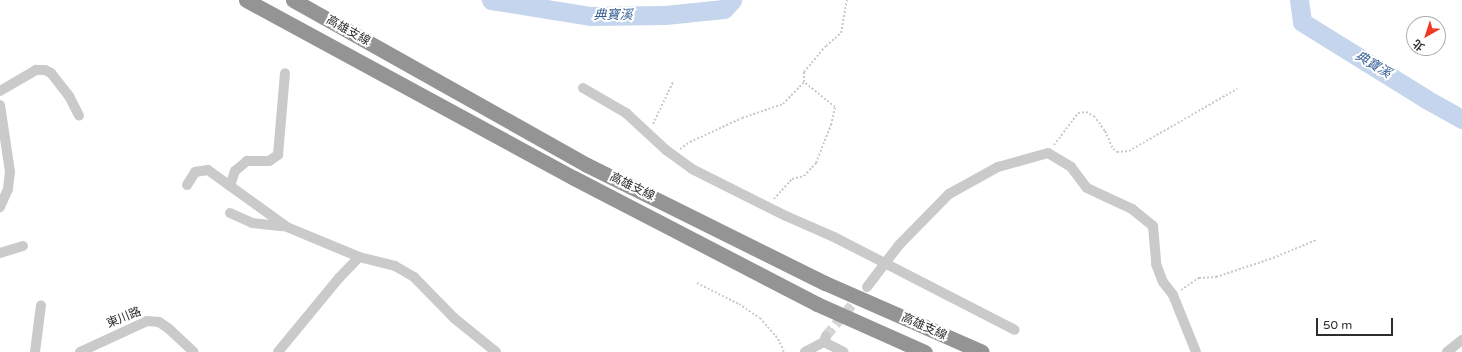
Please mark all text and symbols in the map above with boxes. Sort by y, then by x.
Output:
water label: 典寶溪 [594,7,632,23]
street label: 高雄支線 [324,13,372,49]
north arrow [1406,16,1446,56]
text: 北 [1410,36,1427,53]
water label: 典寶溪 [1352,48,1394,82]
street label: 高雄支線 [607,170,657,204]
street label: 東川路 [105,305,143,331]
scale bar [1318,310,1395,336]
street label: 高雄支線 [899,311,949,343]
text: 50 m [1323,318,1352,332]

